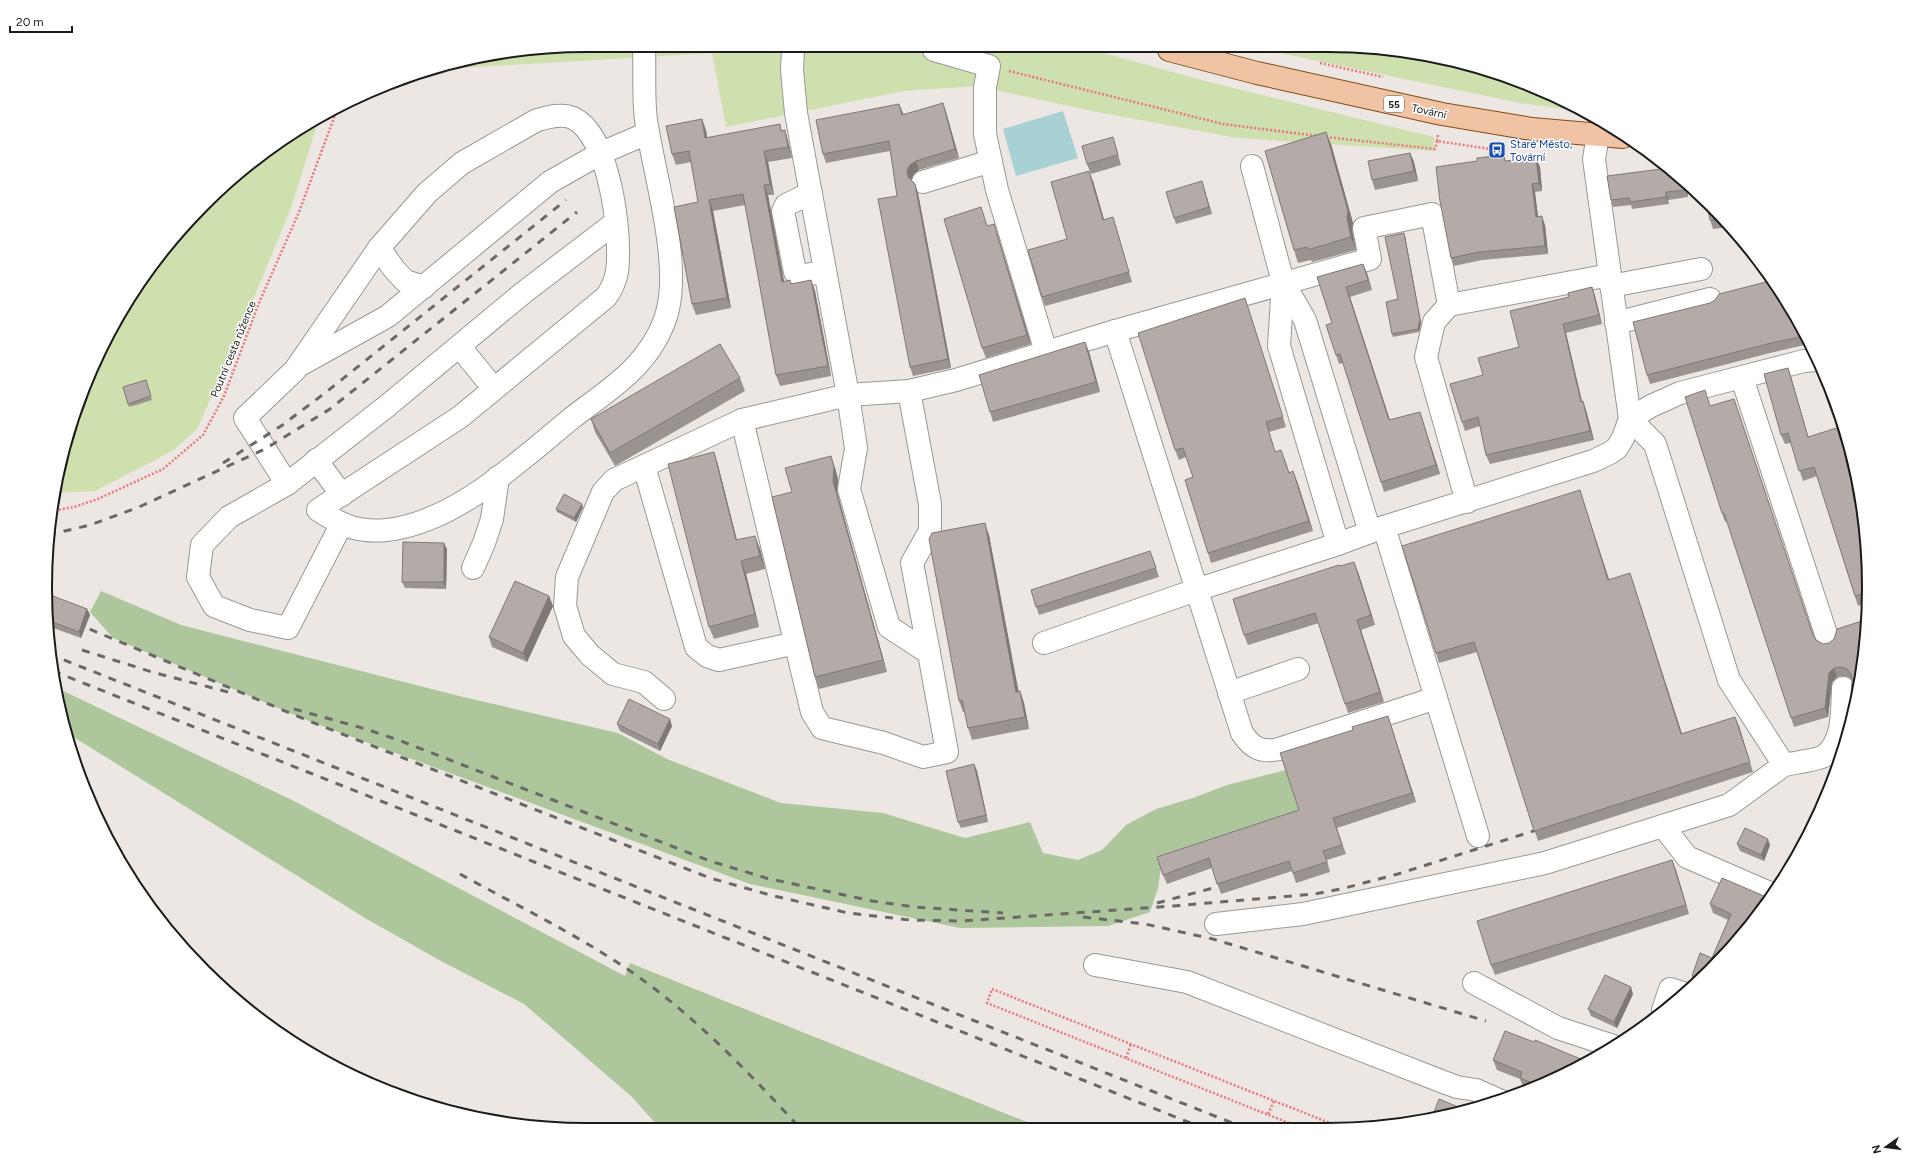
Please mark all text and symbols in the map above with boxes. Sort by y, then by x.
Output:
scale bar [10,8,72,34]
text: 20 m [16,15,44,29]
road number: 55 [1384,96,1404,112]
street label: Tovární [1410,101,1448,122]
place label: Staré Město, Tovární [1510,138,1573,164]
bus stop icon: Staré Město, Tovární [1487,140,1507,160]
street label: Poutní cesta růžence [208,299,259,399]
north arrow [1866,1127,1906,1167]
text: N [1869,1144,1884,1155]

